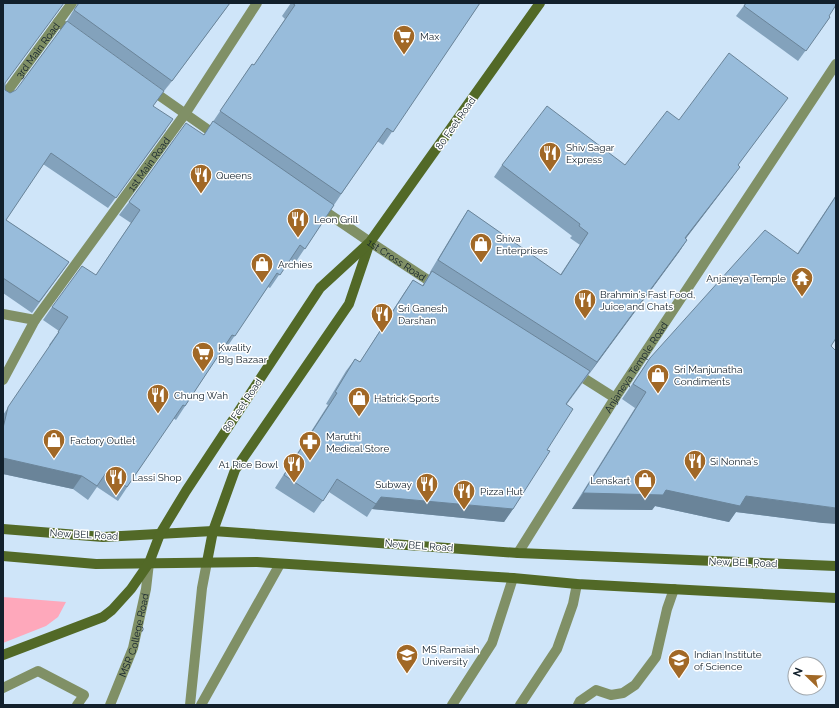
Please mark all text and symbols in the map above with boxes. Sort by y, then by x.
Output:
street label: 3rd Main Road [14,21,62,81]
supermarket icon: Max [391,23,417,56]
place label: Max [420,31,439,42]
street label: 80 Feet Road [433,95,478,152]
street label: 1st Main Road [126,135,172,193]
restaurant icon: Shiv Sagar Express [537,140,563,173]
place label: Shiv Sagar Express [566,142,615,165]
restaurant icon: Queens [188,162,214,195]
place label: Queens [216,170,252,181]
restaurant icon: Leon Grill [285,206,311,239]
place label: Leon Grill [314,214,358,225]
shop icon: Shiva Enterprises [468,231,494,264]
place label: Shiva Enterprises [496,233,548,256]
street label: 1st Cross Road [365,237,428,283]
shop icon: Archies [249,251,275,284]
place label: Archies [278,259,312,270]
temple icon: Anjaneya Temple [789,265,815,298]
place label: Anjaneya Temple [706,273,786,284]
restaurant icon: Brahmin's Fast Food, Juice and Chats [572,287,598,320]
place label: Brahmin's Fast Food, Juice and Chats [600,289,695,312]
restaurant icon: Sri Ganesh Darshan [369,301,395,334]
place label: Sri Ganesh Darshan [398,303,447,326]
street label: Anjaneya Temple Road [602,320,670,415]
supermarket icon: Kwality BIg Bazaar [190,340,216,373]
place label: Kwality BIg Bazaar [218,342,268,365]
shop icon: Sri Manjunatha Condiments [645,362,671,395]
place label: Sri Manjunatha Condiments [674,364,742,387]
street label: 80 Feet Road [221,377,264,434]
restaurant icon: Chung Wah [145,382,171,415]
shop icon: Hatrick Sports [346,385,372,418]
place label: Chung Wah [174,390,228,401]
place label: Hatrick Sports [374,393,439,404]
shop icon: Factory Outlet [41,427,67,460]
pharmacy icon: Maruthi Medical Store [297,429,323,462]
place label: Maruthi Medical Store [326,431,389,454]
place label: Factory Outlet [70,435,136,446]
restaurant icon: Si Nonna's [682,448,708,481]
restaurant icon: A1 Rice Bowl [281,451,307,484]
place label: Si Nonna's [710,456,758,467]
place label: A1 Rice Bowl [219,459,278,470]
restaurant icon: Lassi Shop [103,464,129,497]
shop icon: Lenskart [632,467,658,500]
restaurant icon: Subway [414,471,440,504]
place label: Lassi Shop [132,472,182,483]
place label: Lenskart [590,475,631,486]
restaurant icon: Pizza Hut [451,478,477,511]
place label: Subway [375,479,413,490]
place label: Pizza Hut [480,486,524,497]
street label: New BEL Road [49,527,119,542]
street label: New BEL Road [384,538,454,553]
street label: New BEL Road [709,556,777,569]
street label: MSR College Road [117,592,151,679]
school or university icon: MS Ramaiah University [394,642,420,675]
place label: MS Ramaiah University [422,644,480,667]
school or university icon: Indian Institute of Science [666,647,692,680]
place label: Indian Institute of Science [694,649,762,672]
north arrow [787,656,827,696]
text: N [791,666,806,679]

